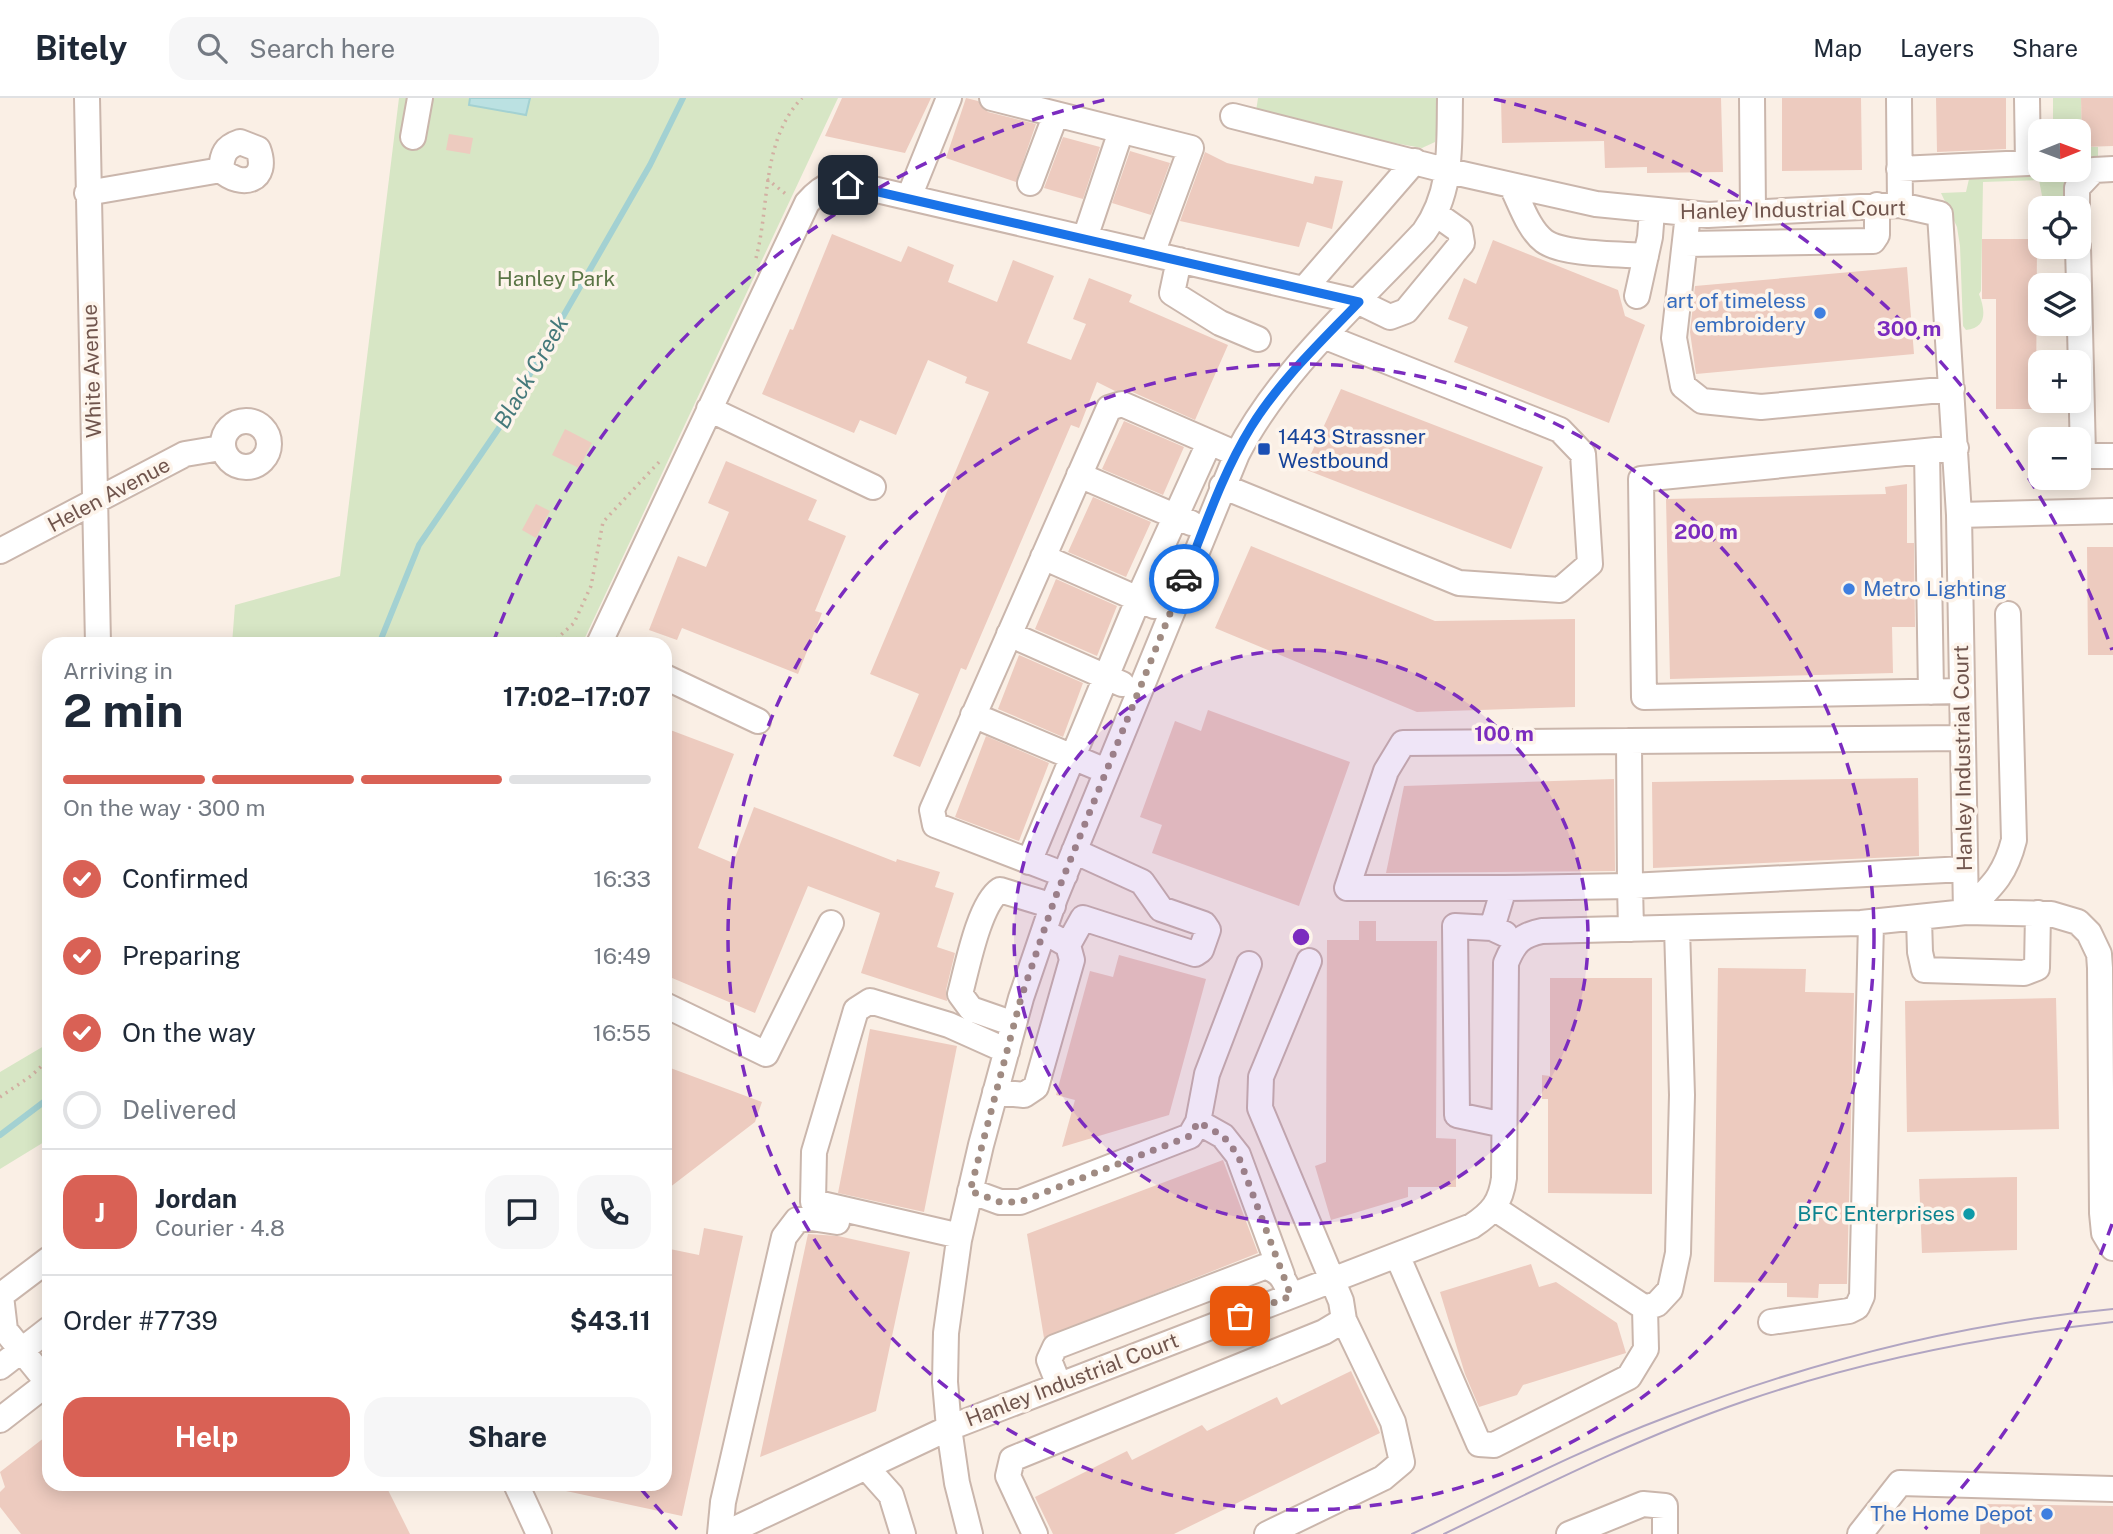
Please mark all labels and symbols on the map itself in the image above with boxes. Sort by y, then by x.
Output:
north arrow [2028,119,2091,182]
pin [818,155,878,215]
street label: Hanley Industrial Court [1680,195,1906,224]
park label: Hanley Park [497,266,615,291]
place label: art of timeless embroidery [1666,288,1806,337]
street label: White Avenue [77,304,106,439]
marker: art of timeless embroidery [1812,305,1828,321]
water label: Black Creek [488,310,574,433]
text: 300 m [1877,316,1941,341]
place label: 1443 Strassner Westbound [1278,424,1426,473]
marker: 1443 Strassner Westbound [1256,441,1272,457]
street label: Helen Avenue [43,452,174,537]
text: 200 m [1674,519,1738,544]
courier [1149,544,1219,614]
place label: Metro Lighting [1863,576,2007,601]
marker: Metro Lighting [1841,581,1857,597]
street label: Hanley Industrial Court [1948,645,1977,871]
text: 100 m [1474,721,1534,746]
centre of rings [1289,925,1313,949]
place label: BFC Enterprises [1797,1201,1955,1226]
marker: BFC Enterprises [1961,1206,1977,1222]
pin [1210,1286,1270,1346]
street label: Hanley Industrial Court [962,1327,1182,1432]
place label: The Home Depot [1870,1501,2033,1526]
marker: The Home Depot [2039,1506,2055,1522]

